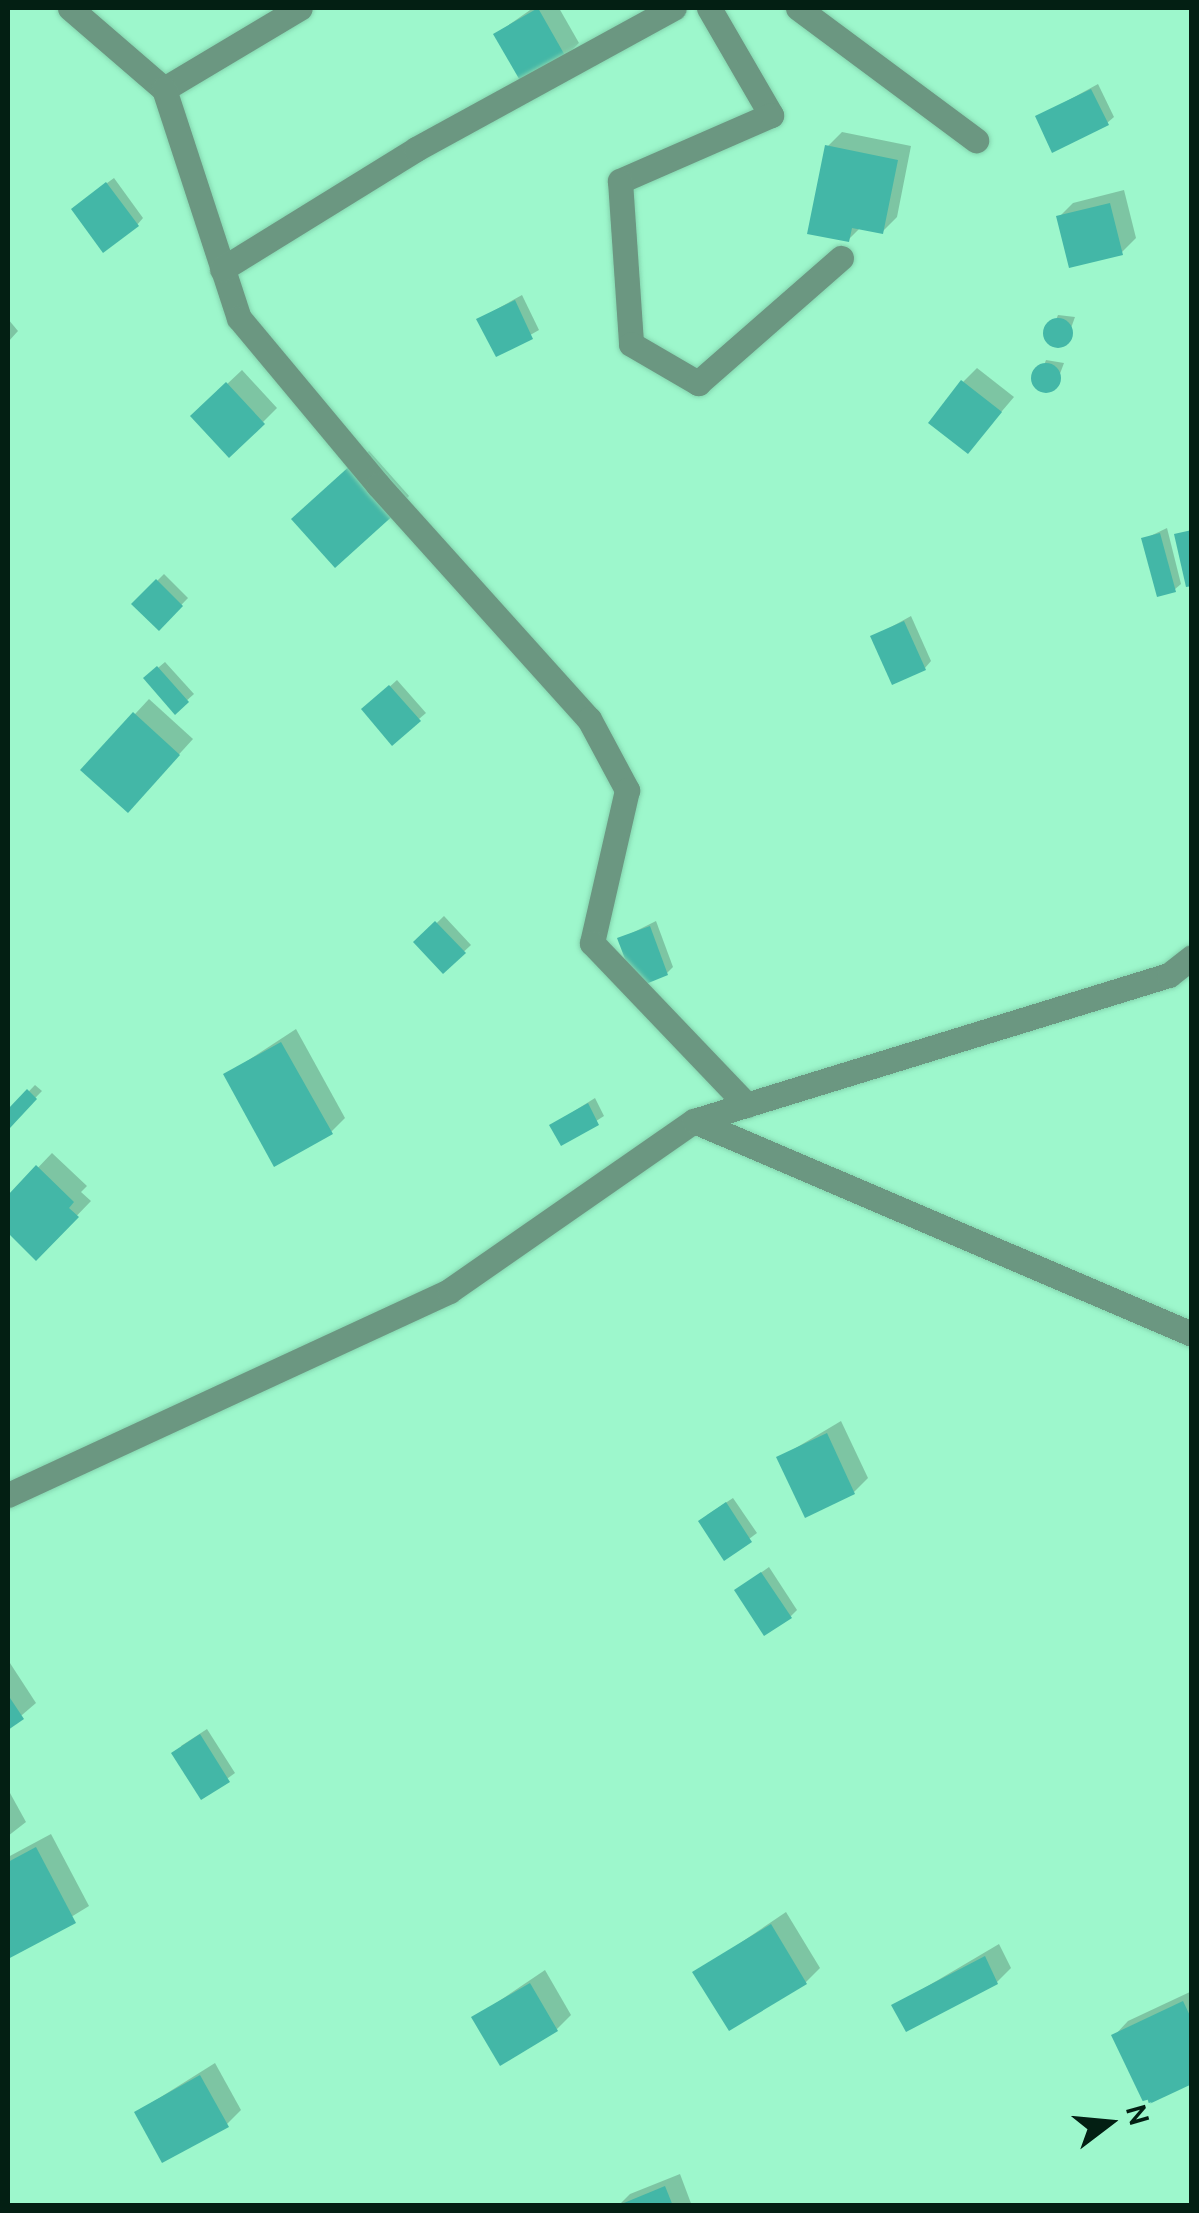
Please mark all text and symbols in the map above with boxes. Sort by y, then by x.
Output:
north arrow [1059,2073,1159,2173]
text: N [1119,2101,1157,2129]

